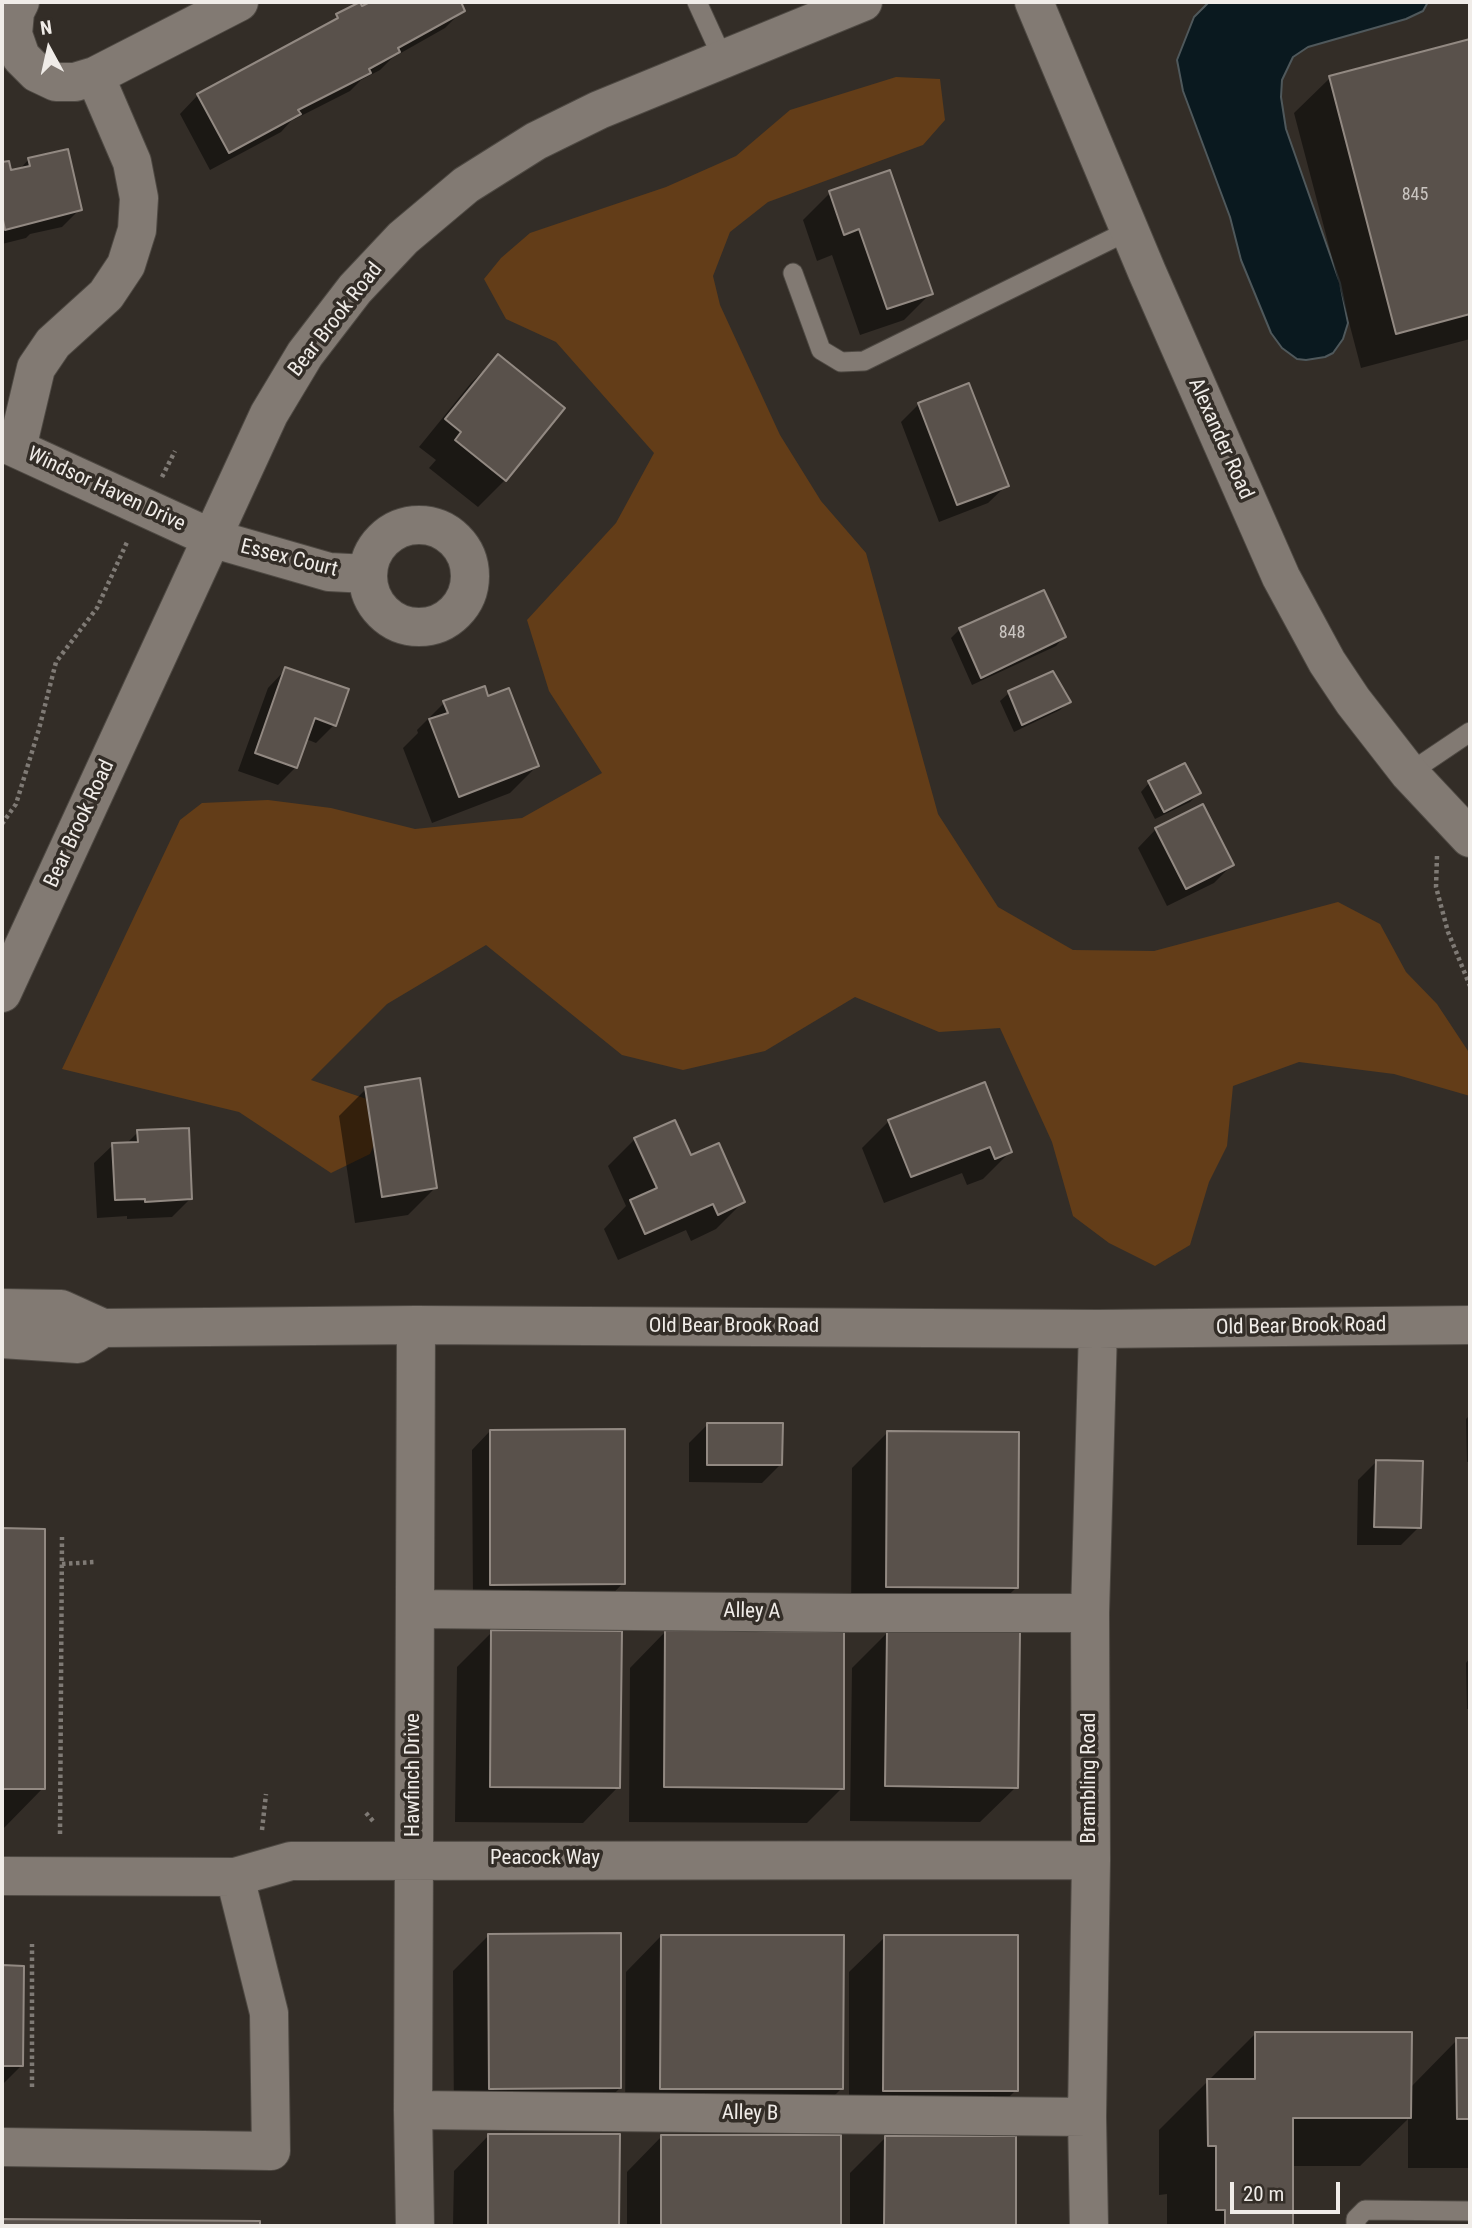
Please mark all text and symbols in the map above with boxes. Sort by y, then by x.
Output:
north arrow [14,14,84,84]
text: N [39,16,53,40]
house number: 845 [1402,184,1428,206]
street label: Bear Brook Road [284,258,388,382]
street label: Alexander Road [1182,375,1258,503]
street label: Windsor Haven Drive [23,442,189,538]
street label: Essex Court [238,535,340,583]
house number: 848 [999,622,1025,644]
street label: Bear Brook Road [39,756,121,892]
street label: Old Bear Brook Road [1216,1313,1386,1341]
street label: Old Bear Brook Road [649,1314,819,1340]
street label: Alley A [723,1599,781,1625]
street label: Hawfinch Drive [401,1713,427,1837]
street label: Brambling Road [1077,1713,1103,1843]
street label: Peacock Way [490,1846,600,1872]
street label: Alley B [722,2101,778,2127]
scale bar [1234,2168,1344,2212]
text: 20 m [1243,2182,1284,2206]

